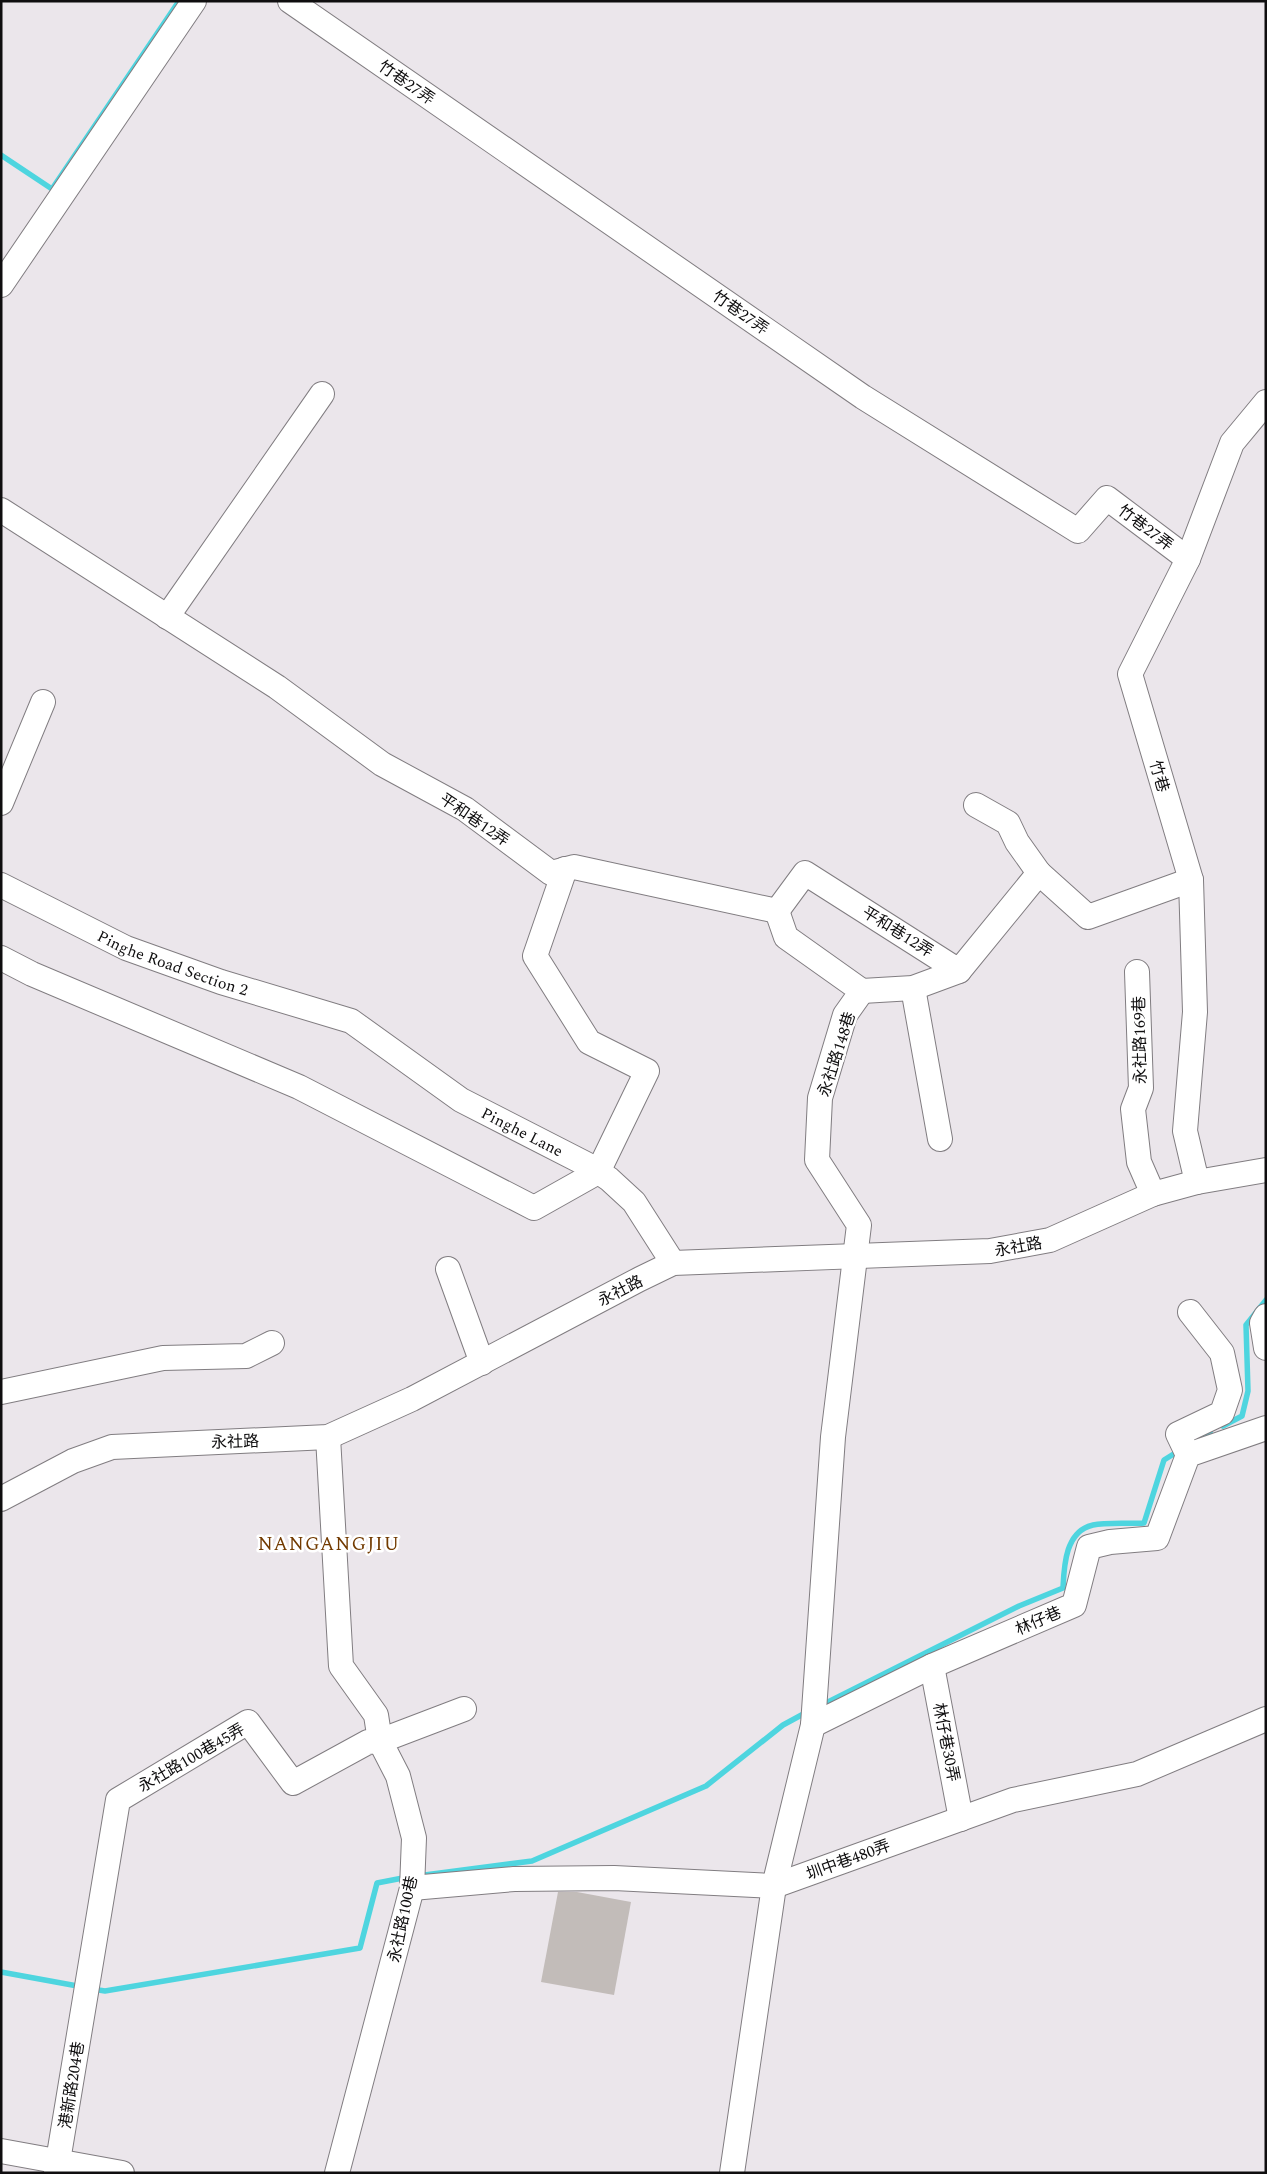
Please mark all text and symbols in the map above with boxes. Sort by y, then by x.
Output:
street label: 竹巷27弄 [373,55,440,111]
street label: 竹巷27弄 [707,285,774,341]
street label: 竹巷27弄 [1113,499,1178,557]
street label: 竹巷 [1143,758,1175,795]
street label: 平和巷12弄 [435,788,514,852]
street label: 平和巷12弄 [857,900,938,963]
street label: Pinghe Road Section 2 [93,924,251,1002]
street label: 永社路169巷 [1127,996,1153,1084]
street label: 永社路148巷 [812,1009,862,1100]
street label: Pinghe Lane [477,1101,567,1163]
street label: 永社路 [992,1231,1044,1263]
street label: 永社路 [594,1269,647,1312]
street label: 永社路 [211,1429,259,1455]
district label: NANGANGJIU [258,1530,400,1559]
street label: 林仔巷 [1012,1600,1065,1641]
street label: 林仔巷30弄 [927,1701,965,1784]
street label: 永社路100巷45弄 [134,1717,249,1798]
street label: 圳中巷480弄 [803,1834,894,1886]
street label: 永社路100巷 [382,1874,424,1965]
street label: 港新路204巷 [53,2040,91,2130]

